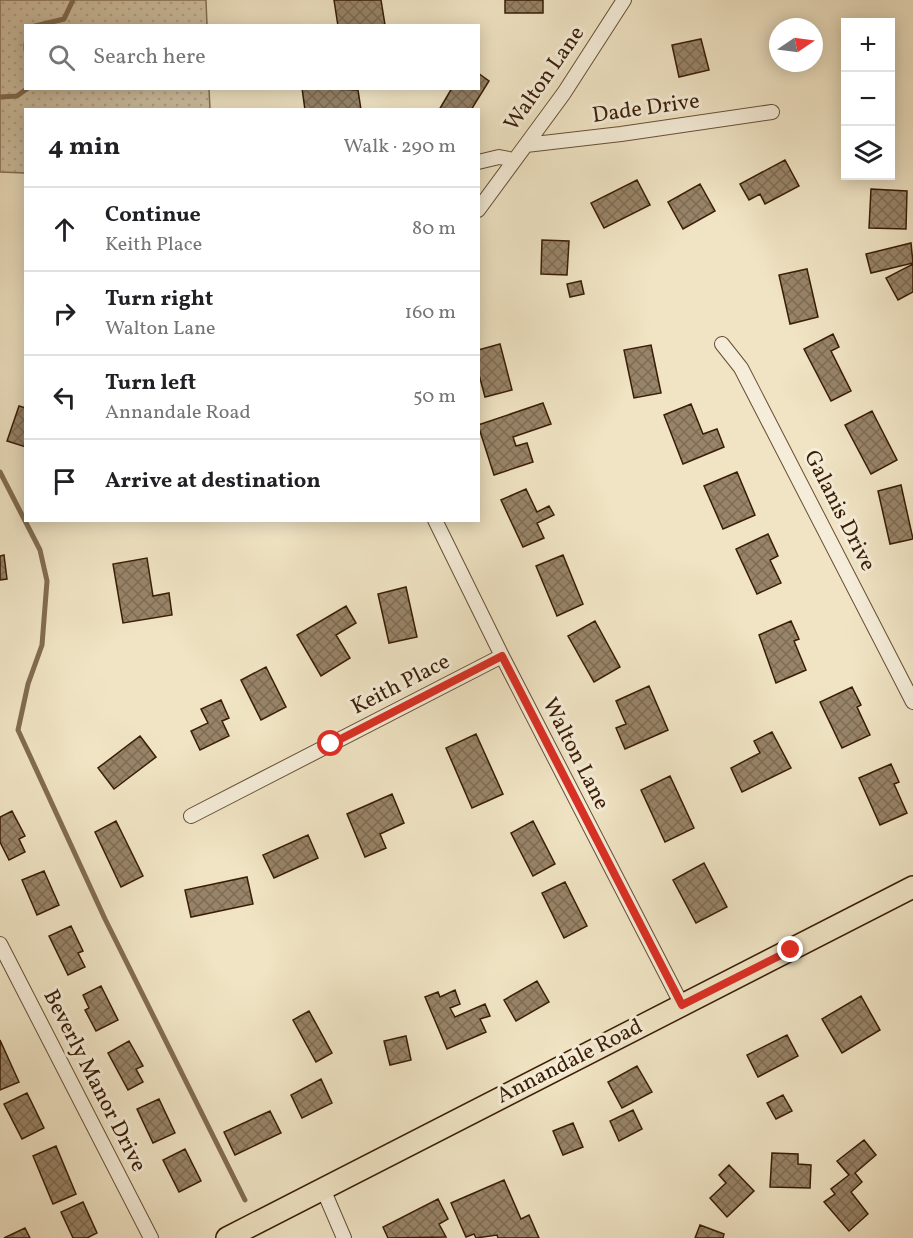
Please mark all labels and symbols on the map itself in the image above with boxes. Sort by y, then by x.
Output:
north arrow [769,18,823,72]
street label: Walton Lane [497,20,593,138]
street label: Dade Drive [590,86,702,132]
street label: Galanis Drive [795,445,883,577]
street label: Keith Place [346,647,456,723]
street label: Walton Lane [534,693,616,815]
route start [317,730,343,756]
route end [777,936,803,962]
street label: Beverly Manor Drive [35,985,153,1177]
street label: Annandale Road [492,1012,648,1112]

